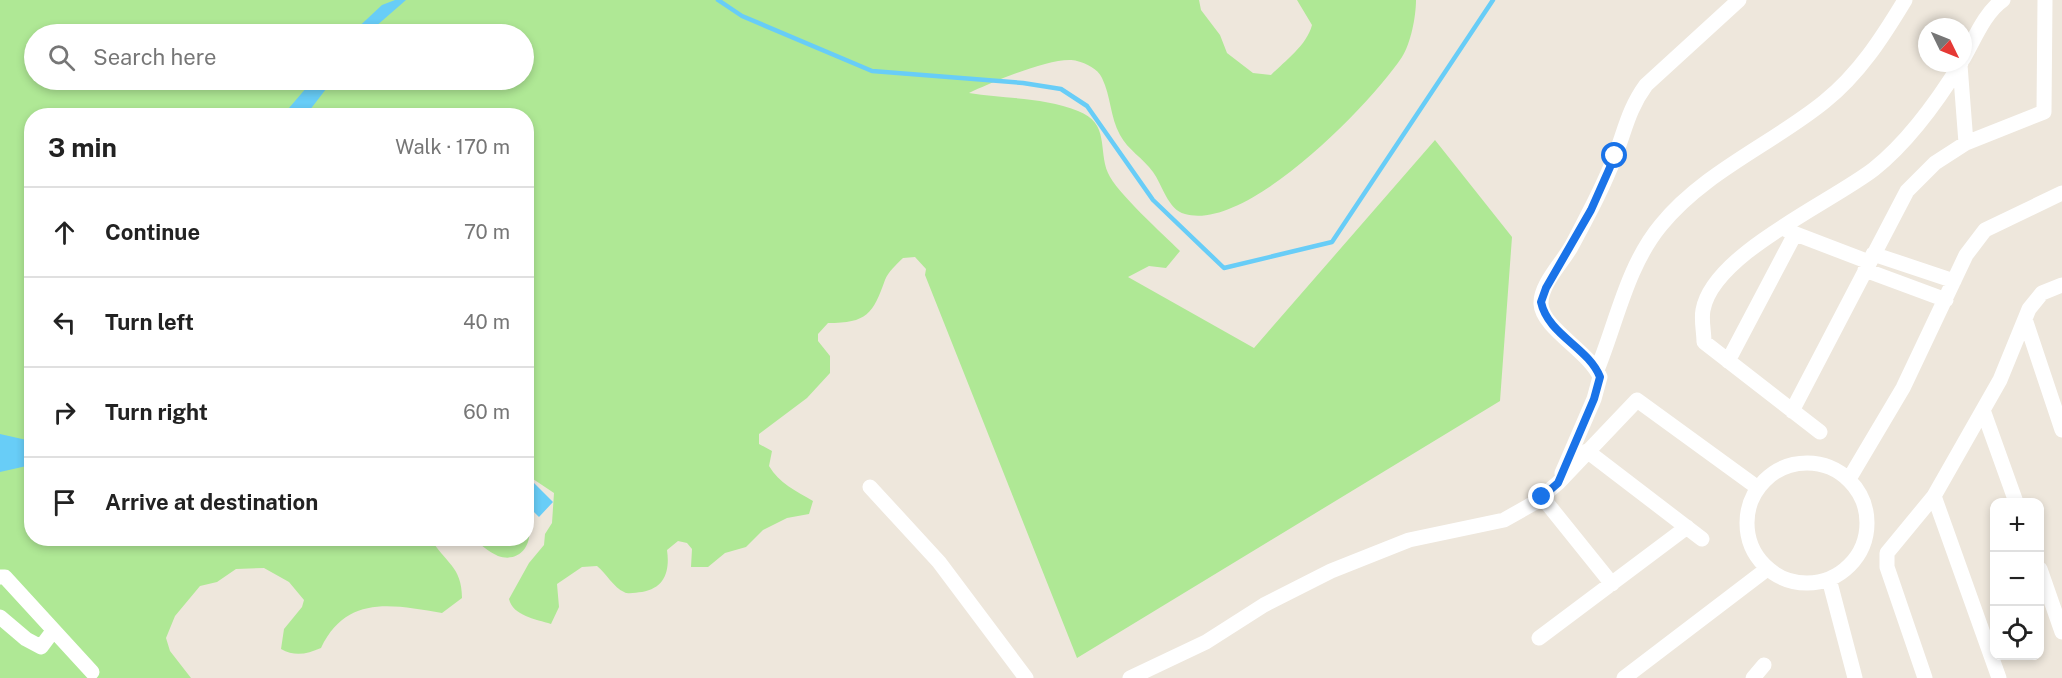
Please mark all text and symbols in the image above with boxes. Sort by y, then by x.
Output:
north arrow [1918,18,1972,72]
search box [24,24,534,90]
icon: search [45,41,78,74]
text: Search here [93,44,217,70]
text: 3 min [48,132,117,163]
text: Walk · 170 m [395,135,510,159]
route start [1601,142,1627,168]
icon: ahead [48,216,81,249]
text: Continue [105,219,200,245]
text: 70 m [464,220,510,244]
icon: left [48,306,81,339]
text: Turn left [105,309,194,335]
text: 40 m [463,310,510,334]
icon: right [48,396,81,429]
text: Turn right [105,399,208,425]
text: 60 m [463,400,510,424]
route end [1528,483,1554,509]
icon: arrive [48,486,81,519]
text: Arrive at destination [105,489,318,515]
map controls [1990,498,2044,660]
button: + [1990,498,2044,552]
button: − [1990,552,2044,606]
button: locate [1990,606,2044,660]

